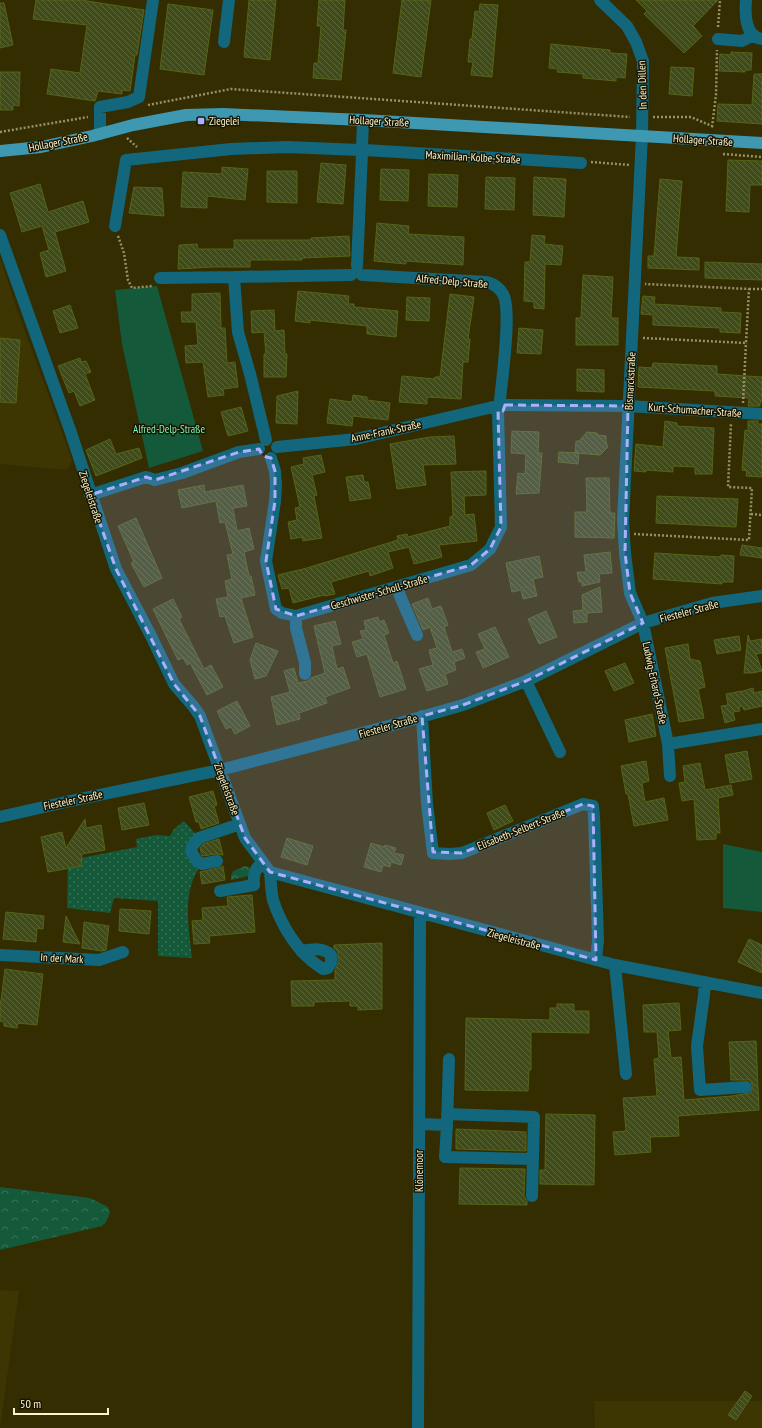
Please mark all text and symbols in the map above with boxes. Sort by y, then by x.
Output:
street label: In den Dillen [634,60,650,110]
street label: Hollager Straße [349,112,410,130]
place label: Ziegelei [209,114,239,128]
marker: Ziegelei [196,116,206,126]
street label: Hollager Straße [27,129,89,155]
street label: Hollager Straße [673,131,734,149]
street label: Maximilian-Kolbe-Straße [425,148,521,167]
street label: Alfred-Delp-Straße [416,271,489,291]
street label: Bismarckstraße [621,351,639,410]
street label: Kurt-Schumacher-Straße [648,400,743,420]
street label: Anne-Frank-Straße [350,417,423,445]
park label: Alfred-Delp-Straße [133,422,205,436]
street label: Ziegeleistraße [76,469,106,526]
street label: Geschwister-Scholl-Straße [329,571,430,613]
street label: Fiesteler Straße [658,596,720,626]
street label: Ludwig-Erhard-Straße [639,641,671,726]
street label: Fiesteler Straße [357,711,419,741]
street label: Ziegeleistraße [211,761,243,817]
street label: Fiesteler Straße [42,787,104,813]
street label: Elisabeth-Selbert-Straße [475,805,567,853]
street label: Ziegeleistraße [486,925,543,953]
street label: In der Mark [40,950,85,966]
street label: Klönemoor [412,1150,426,1192]
scale bar [14,1390,108,1416]
text: 50 m [20,1396,41,1411]

